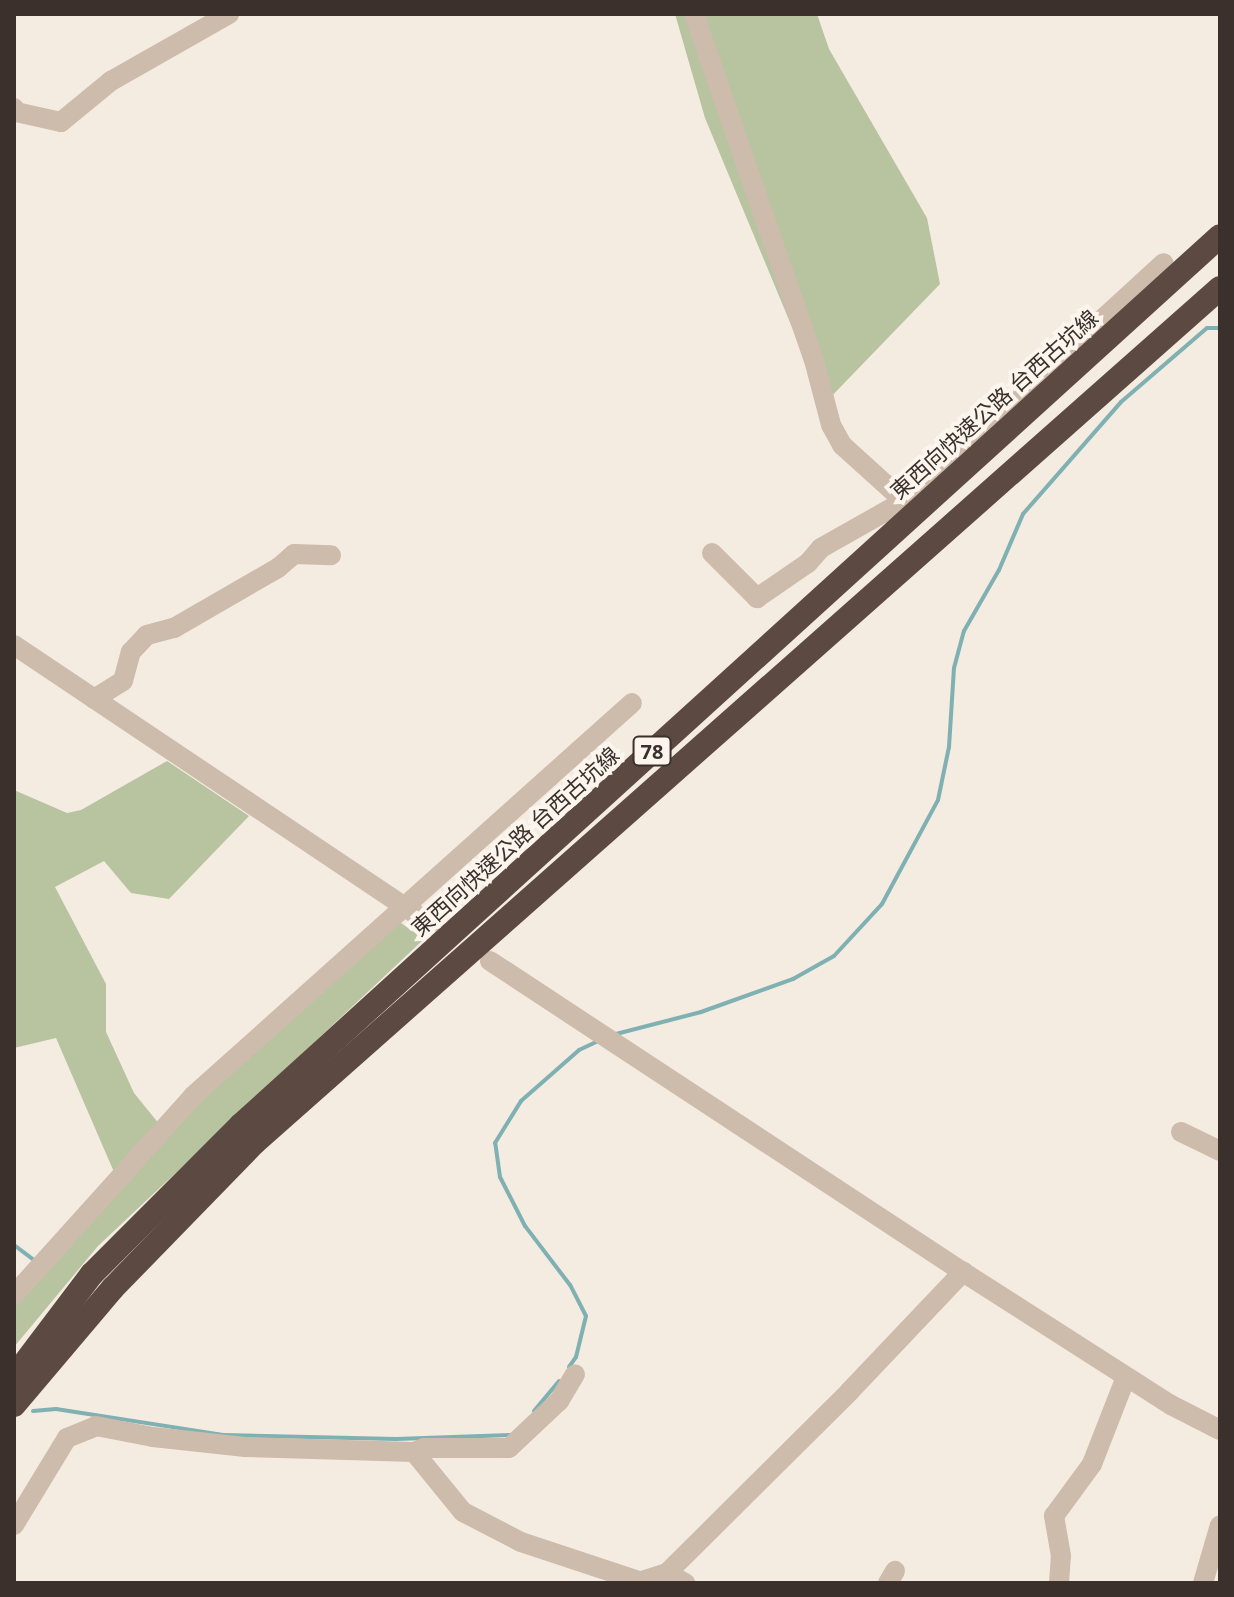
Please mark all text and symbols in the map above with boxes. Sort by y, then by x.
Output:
street label: 東西向快速公路 台西古坑線 [885,304,1103,504]
road number: 78 [632,735,672,767]
street label: 東西向快速公路 台西古坑線 [406,741,624,941]

